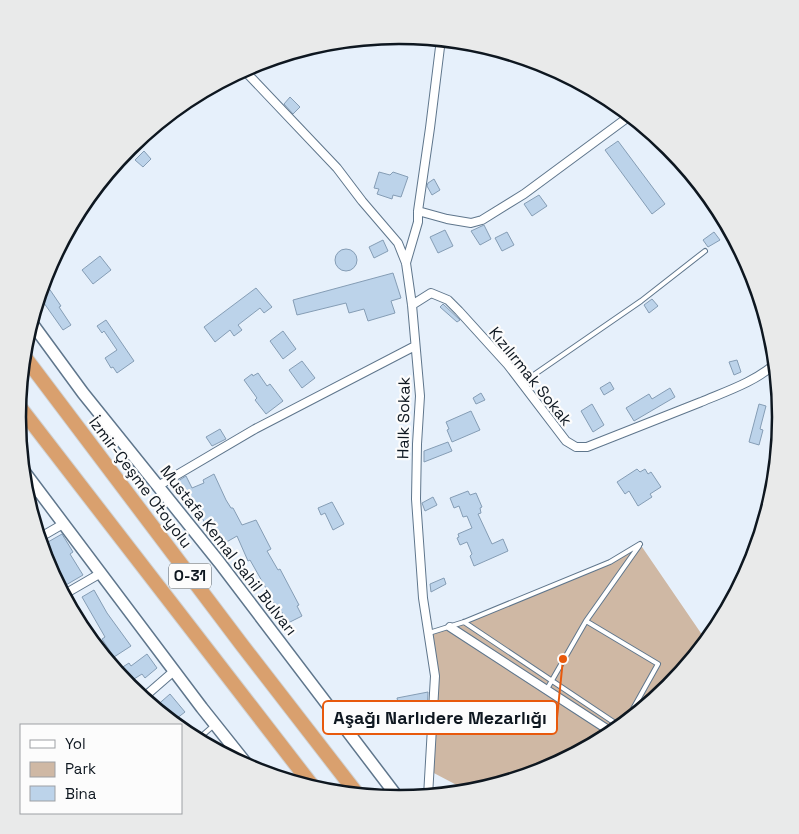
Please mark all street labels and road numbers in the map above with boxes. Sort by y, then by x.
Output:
street label: Kızılırmak Sokak [484,323,577,430]
street label: Halk Sokak [392,376,415,459]
street label: İzmir-Çeşme Otoyolu [84,412,197,552]
street label: Mustafa Kemal Sahil Bulvarı [156,461,302,640]
road number: O-31 [169,564,211,588]

